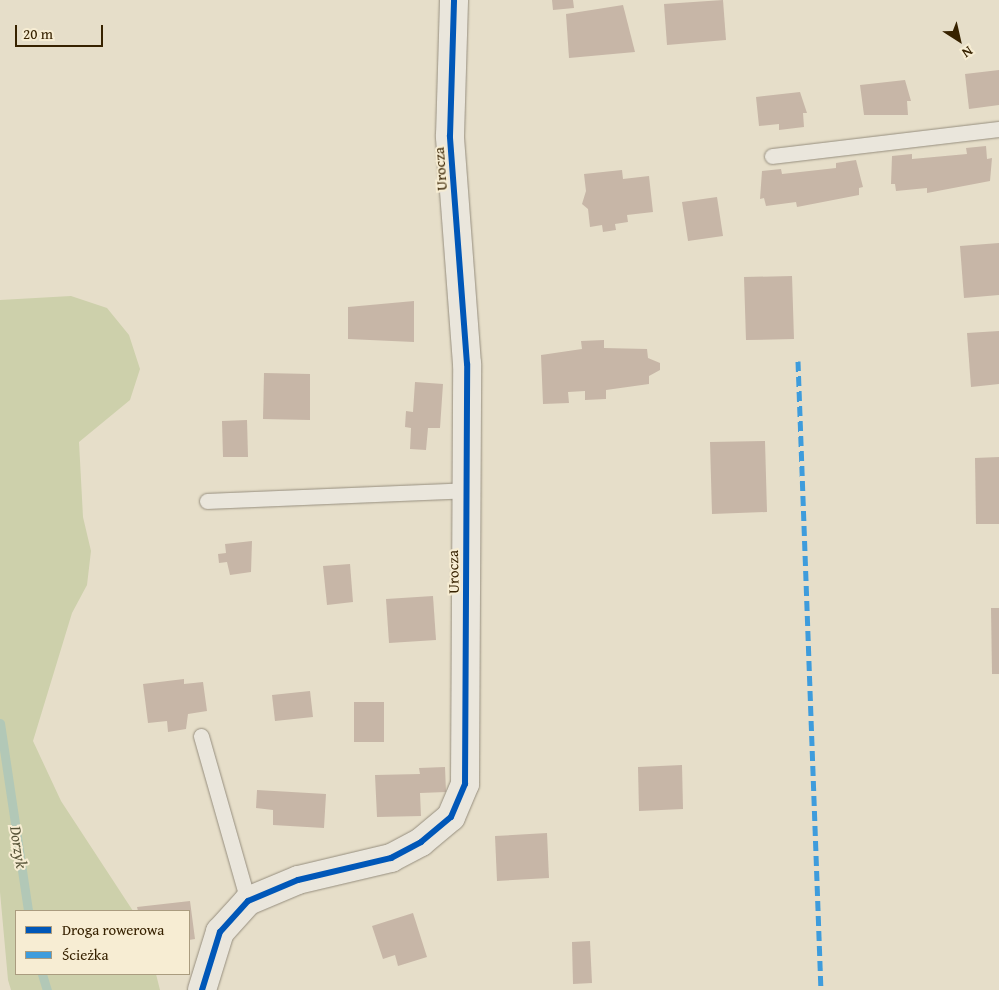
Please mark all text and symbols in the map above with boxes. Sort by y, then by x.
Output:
scale bar [18,15,105,47]
north arrow [934,15,984,65]
text: 20 m [23,23,53,44]
text: N [958,41,977,63]
street label: Urocza [429,147,451,191]
street label: Urocza [444,550,462,594]
water label: Dorzyk [6,824,32,870]
legend [15,910,190,975]
text: Droga rowerowa [62,919,164,940]
text: Ścieżka [62,944,109,965]

